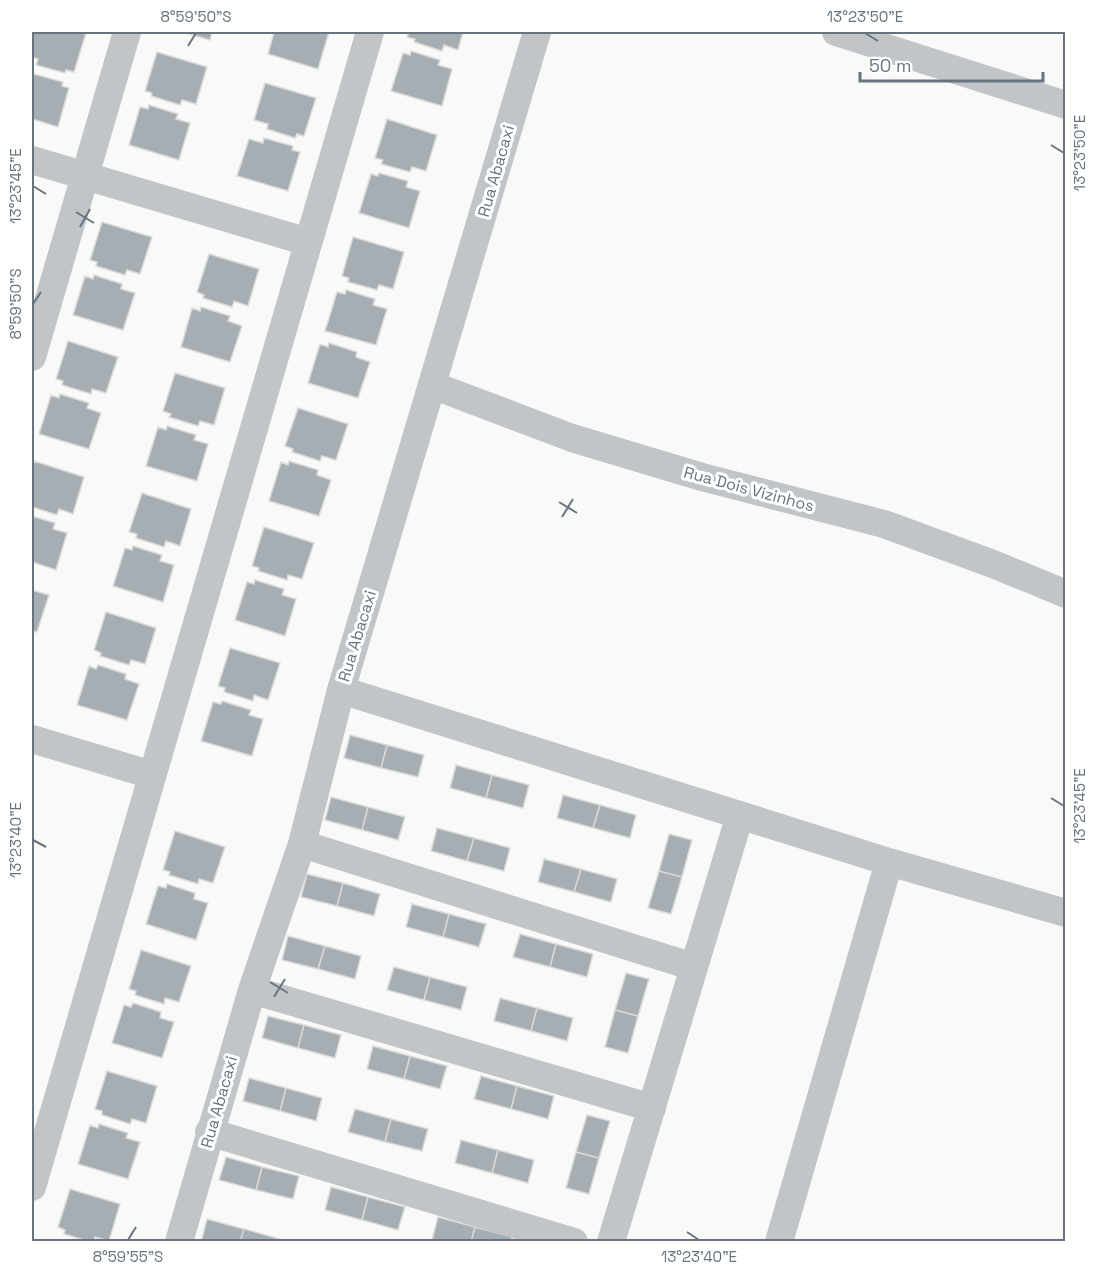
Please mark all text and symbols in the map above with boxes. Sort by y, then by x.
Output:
text: 8°59'50"S [160,7,232,26]
text: 13°23'50"E [827,7,903,26]
scale bar [860,45,1043,83]
text: 50 m [869,54,911,77]
text: 13°23'50"E [1070,115,1089,191]
street label: Rua Abacaxi [473,123,519,219]
text: 13°23'45"E [6,148,25,224]
text: 8°59'50"S [6,268,25,340]
street label: Rua Dois Vizinhos [682,462,816,516]
street label: Rua Abacaxi [333,588,381,684]
text: 13°23'45"E [1070,768,1089,844]
text: 13°23'40"E [6,802,25,878]
street label: Rua Abacaxi [196,1054,242,1150]
text: 8°59'55"S [93,1247,163,1266]
text: 13°23'40"E [661,1247,737,1266]

